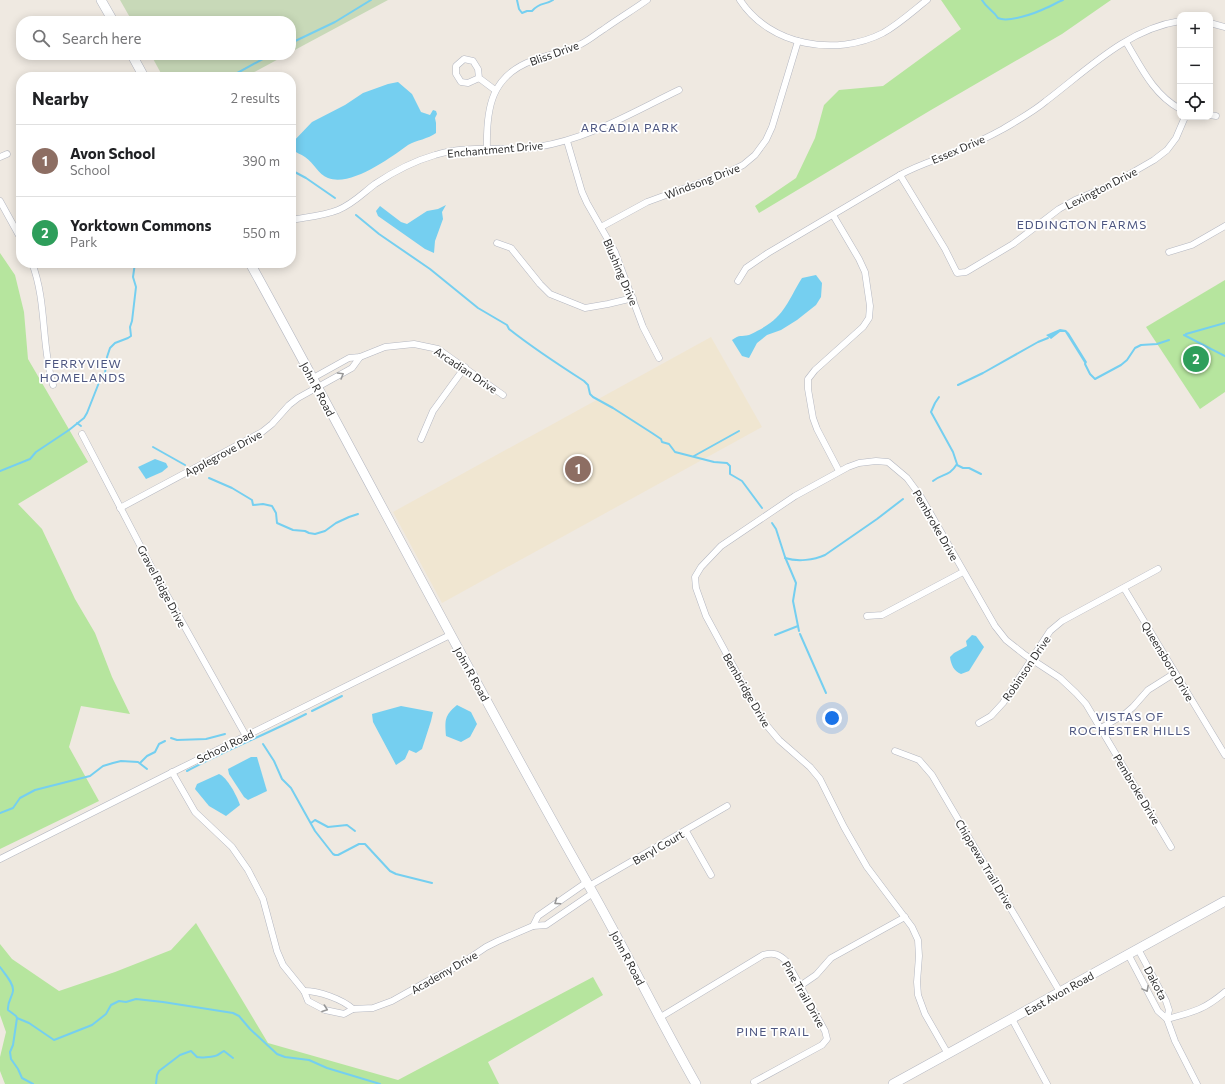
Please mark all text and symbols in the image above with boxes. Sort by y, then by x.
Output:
map controls [1177,12,1213,120]
button: + [1177,12,1213,48]
search box [16,16,296,60]
icon: search [30,27,52,49]
text: Search here [62,29,141,47]
street label: Bliss Drive [528,38,581,68]
button: − [1177,48,1213,84]
button: locate [1177,84,1213,120]
text: Nearby [32,88,89,109]
text: 2 results [231,90,280,106]
district label: ARCADIA PARK [581,120,679,134]
street label: Essex Drive [929,132,987,166]
street label: Enchantment Drive [447,138,544,160]
text: Avon School [70,144,155,162]
text: 1 [42,153,48,169]
text: 390 m [242,153,280,169]
street label: Windsong Drive [663,161,741,201]
text: School [70,162,110,178]
street label: Lexington Drive [1063,164,1139,212]
text: Yorktown Commons [70,216,211,234]
district label: EDDINGTON FARMS [1017,217,1147,231]
text: 2 [41,225,49,241]
text: 550 m [243,225,280,241]
text: Park [70,234,97,250]
street label: Blushing Drive [601,237,641,307]
street label: Arcadian Drive [432,344,500,396]
pin: 2 [1183,344,1209,374]
district label: FERRYVIEW HOMELANDS [40,356,126,384]
street label: John R Road [297,360,338,419]
one-way arrow [337,372,344,379]
street label: Applegrove Drive [182,427,264,479]
pin: 1 [565,454,591,484]
street label: Pembroke Drive [910,487,962,563]
street label: Gravel Ridge Drive [135,543,189,629]
street label: Queensboro Drive [1139,619,1197,703]
street label: Robinson Drive [999,633,1053,703]
street label: John R Road [451,645,492,704]
street label: Bembridge Drive [721,651,773,729]
your location [822,708,842,728]
district label: VISTAS OF ROCHESTER HILLS [1069,709,1191,737]
street label: School Road [194,727,256,765]
street label: Pembroke Drive [1111,752,1163,827]
street label: Chippewa Trail Drive [953,817,1017,911]
street label: Beryl Court [630,827,686,867]
one-way arrow [555,897,562,904]
street label: John R Road [607,929,648,988]
street label: Academy Drive [408,948,480,996]
street label: Pine Trail Drive [780,959,828,1030]
street label: Dakota [1142,964,1170,1002]
street label: East Avon Road [1022,969,1096,1017]
one-way arrow [1141,985,1149,992]
one-way arrow [322,1004,329,1012]
district label: PINE TRAIL [736,1024,810,1038]

